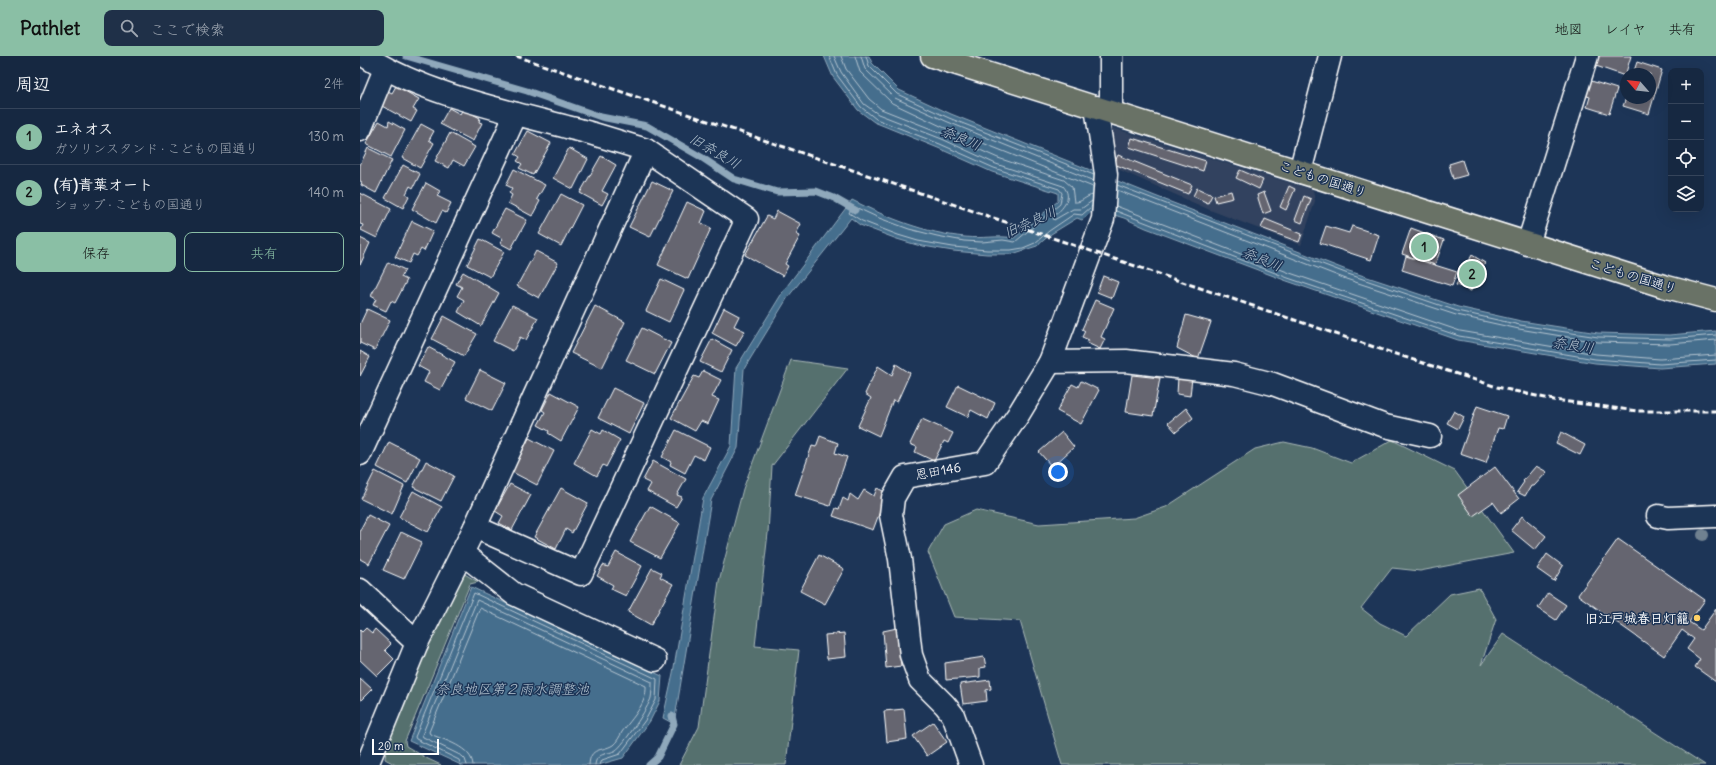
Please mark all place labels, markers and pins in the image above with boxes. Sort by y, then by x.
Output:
pin: 1 [1411,232,1437,262]
pin: 2 [1459,259,1485,289]
place label: 旧江戸城春日灯籠 [1585,610,1689,627]
marker: 旧江戸城春日灯籠 [1692,613,1702,623]

